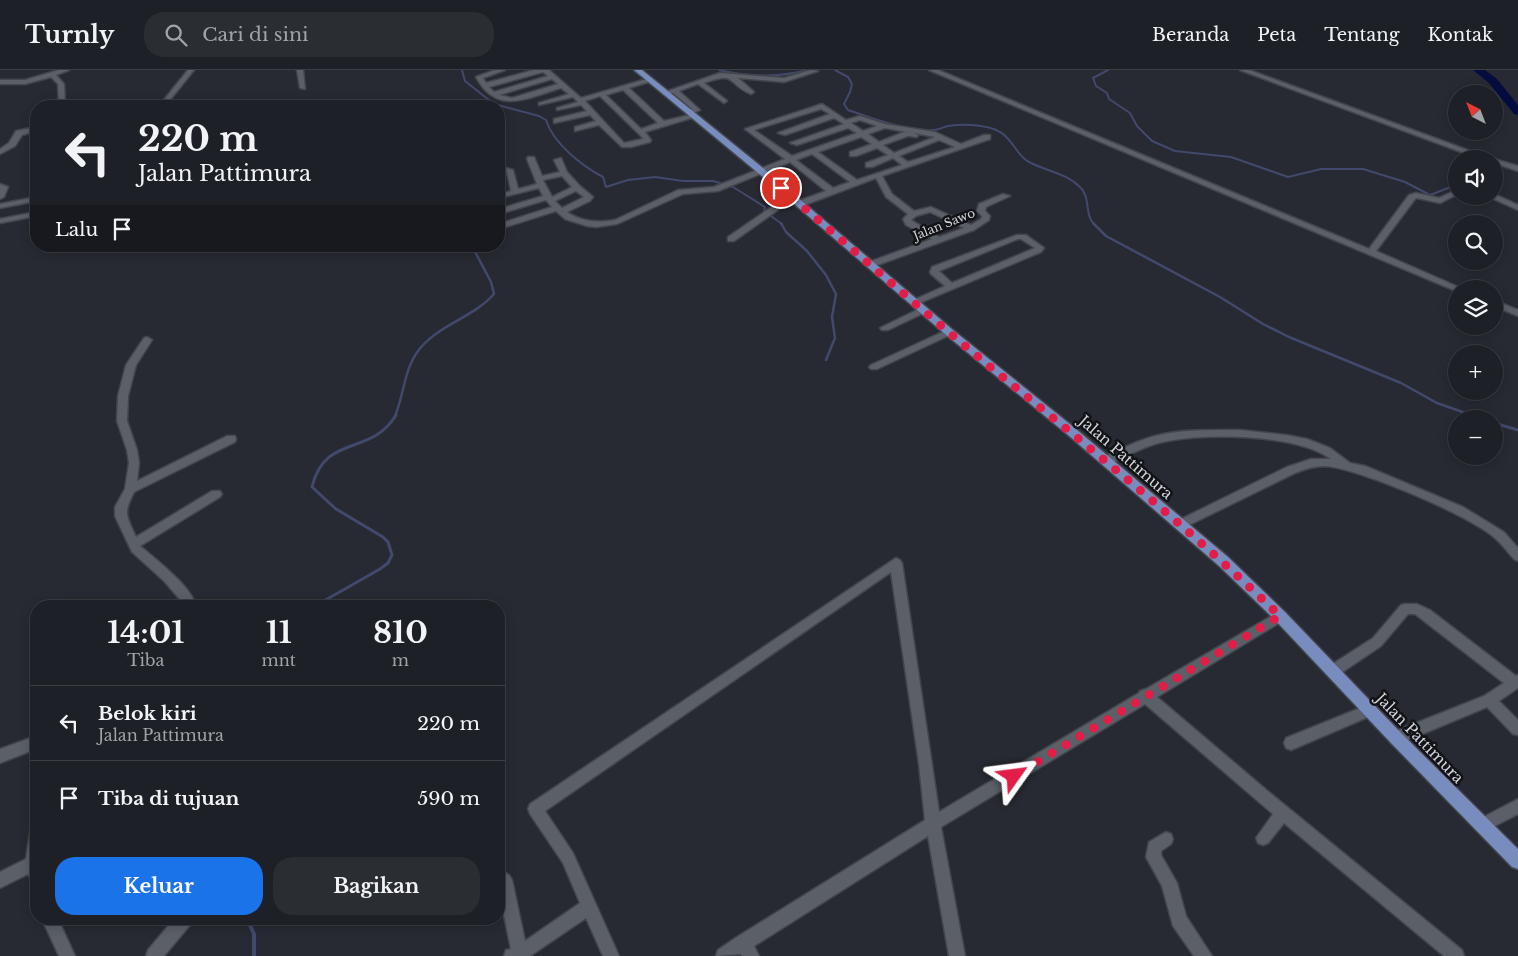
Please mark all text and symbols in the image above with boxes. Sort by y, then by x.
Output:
search box [144,12,494,57]
text: Turnly [25,20,114,49]
icon: search [162,21,190,49]
text: Cari di sini [202,23,309,46]
text: Beranda [1152,24,1229,46]
text: Peta [1257,24,1296,46]
text: Tentang [1324,24,1399,46]
text: Kontak [1427,24,1493,46]
north arrow [1448,85,1502,140]
map controls [1448,85,1503,465]
text: 220 m [138,117,258,160]
icon: left [55,120,120,185]
button: sound [1448,150,1503,205]
text: Jalan Pattimura [138,160,311,187]
pin [760,167,802,209]
icon: arrive [767,174,795,202]
street label: Jalan Sawo [909,205,977,244]
icon: arrive [108,215,136,243]
button: search [1448,215,1503,270]
text: Lalu [55,218,98,241]
button: layers [1448,280,1503,335]
button: + [1448,345,1503,400]
street label: Jalan Pattimura [1074,410,1177,503]
button: − [1448,410,1503,465]
text: 14:01 [107,614,184,651]
text: 11 [266,614,292,651]
text: 810 [373,614,428,651]
text: Tiba [127,650,164,670]
text: mnt [262,650,296,670]
text: m [392,650,409,670]
street label: Jalan Pattimura [1371,687,1468,788]
text: Belok kiri [98,702,197,725]
icon: left [55,709,83,737]
text: 220 m [417,712,480,735]
text: Jalan Pattimura [98,725,224,745]
position arrow [987,749,1039,801]
icon: arrive [55,784,83,812]
text: Tiba di tujuan [98,787,239,810]
text: 590 m [418,787,480,810]
button: Keluar [55,857,263,915]
button: Bagikan [273,857,480,915]

